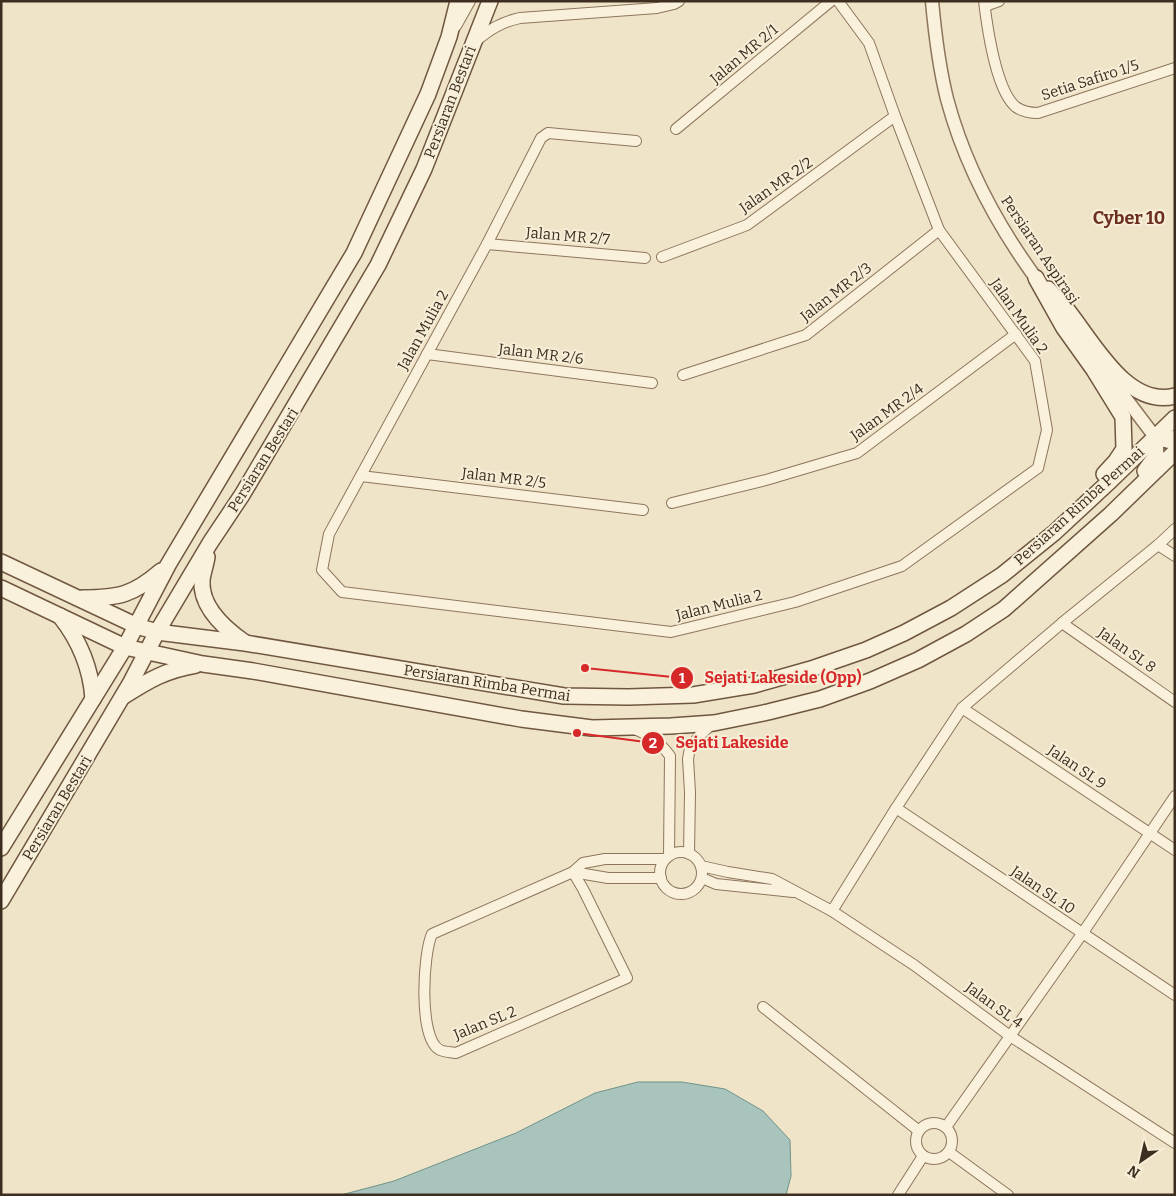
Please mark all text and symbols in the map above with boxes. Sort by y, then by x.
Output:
street label: Jalan MR 2/1 [706,20,782,88]
street label: Persiaran Bestari [420,43,480,161]
street label: Setia Safiro 1/5 [1039,56,1141,104]
street label: Jalan MR 2/2 [735,153,816,217]
street label: Persiaran Aspirasi [997,192,1083,308]
district label: Cyber 10 [1093,207,1165,229]
street label: Jalan MR 2/7 [524,223,611,249]
street label: Jalan MR 2/3 [796,259,875,326]
street label: Jalan Mulia 2 [986,274,1052,357]
street label: Jalan Mulia 2 [393,287,452,374]
street label: Jalan MR 2/6 [496,340,585,368]
street label: Jalan MR 2/4 [846,379,927,445]
street label: Persiaran Bestari [224,404,302,515]
street label: Persiaran Rimba Permai [1010,443,1148,569]
street label: Jalan MR 2/5 [460,464,547,492]
street label: Jalan Mulia 2 [673,586,764,625]
street label: Jalan SL 8 [1094,623,1160,677]
street label: Persiaran Rimba Permai [402,661,572,705]
callout: Sejati Lakeside (Opp) [669,662,871,693]
text: Sejati Lakeside (Opp) [704,668,862,687]
text: 1 [679,669,686,687]
callout: Sejati Lakeside [641,727,799,758]
text: Sejati Lakeside [675,733,789,752]
text: 2 [649,734,657,752]
street label: Jalan SL 9 [1044,740,1110,793]
street label: Persiaran Bestari [19,752,96,864]
street label: Jalan SL 10 [1007,861,1078,918]
street label: Jalan SL 4 [961,978,1026,1032]
street label: Jalan SL 2 [450,1002,519,1044]
north arrow [1116,1136,1166,1186]
text: N [1125,1161,1143,1181]

